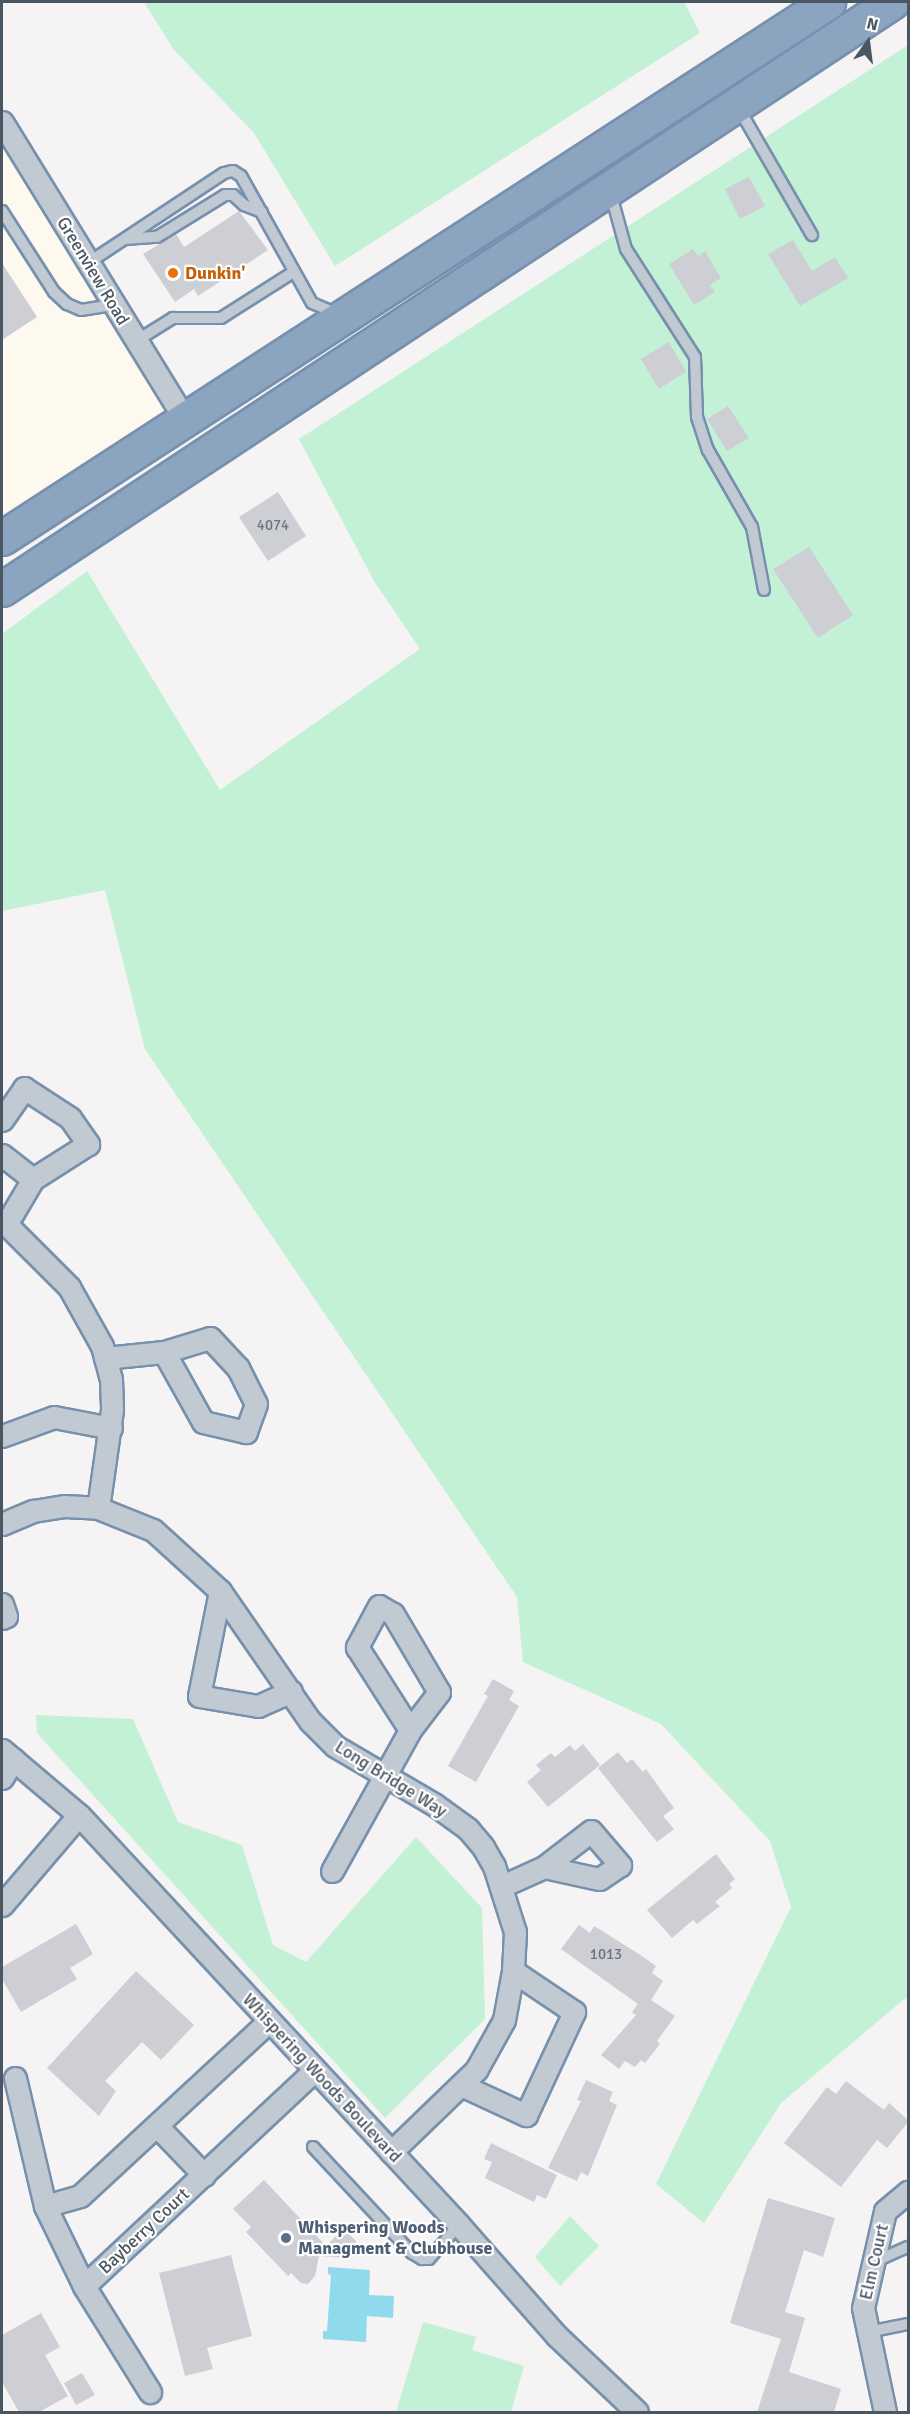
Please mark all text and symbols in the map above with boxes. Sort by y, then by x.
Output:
north arrow [838,12,898,72]
text: N [865,13,880,36]
street label: Greenview Road [52,213,134,329]
place label: Dunkin' [185,262,245,284]
marker: Dunkin' [166,266,180,280]
house number: 4074 [257,517,289,535]
street label: Long Bridge Way [331,1736,451,1822]
house number: 1013 [590,1946,622,1964]
street label: Whispering Woods Boulevard [238,1989,406,2167]
street label: Bayberry Court [94,2184,194,2278]
place label: Whispering Woods Managment & Clubhouse [298,2217,493,2260]
street label: Elm Court [855,2222,893,2302]
marker: Whispering Woods Managment & Clubhouse [279,2231,293,2245]

